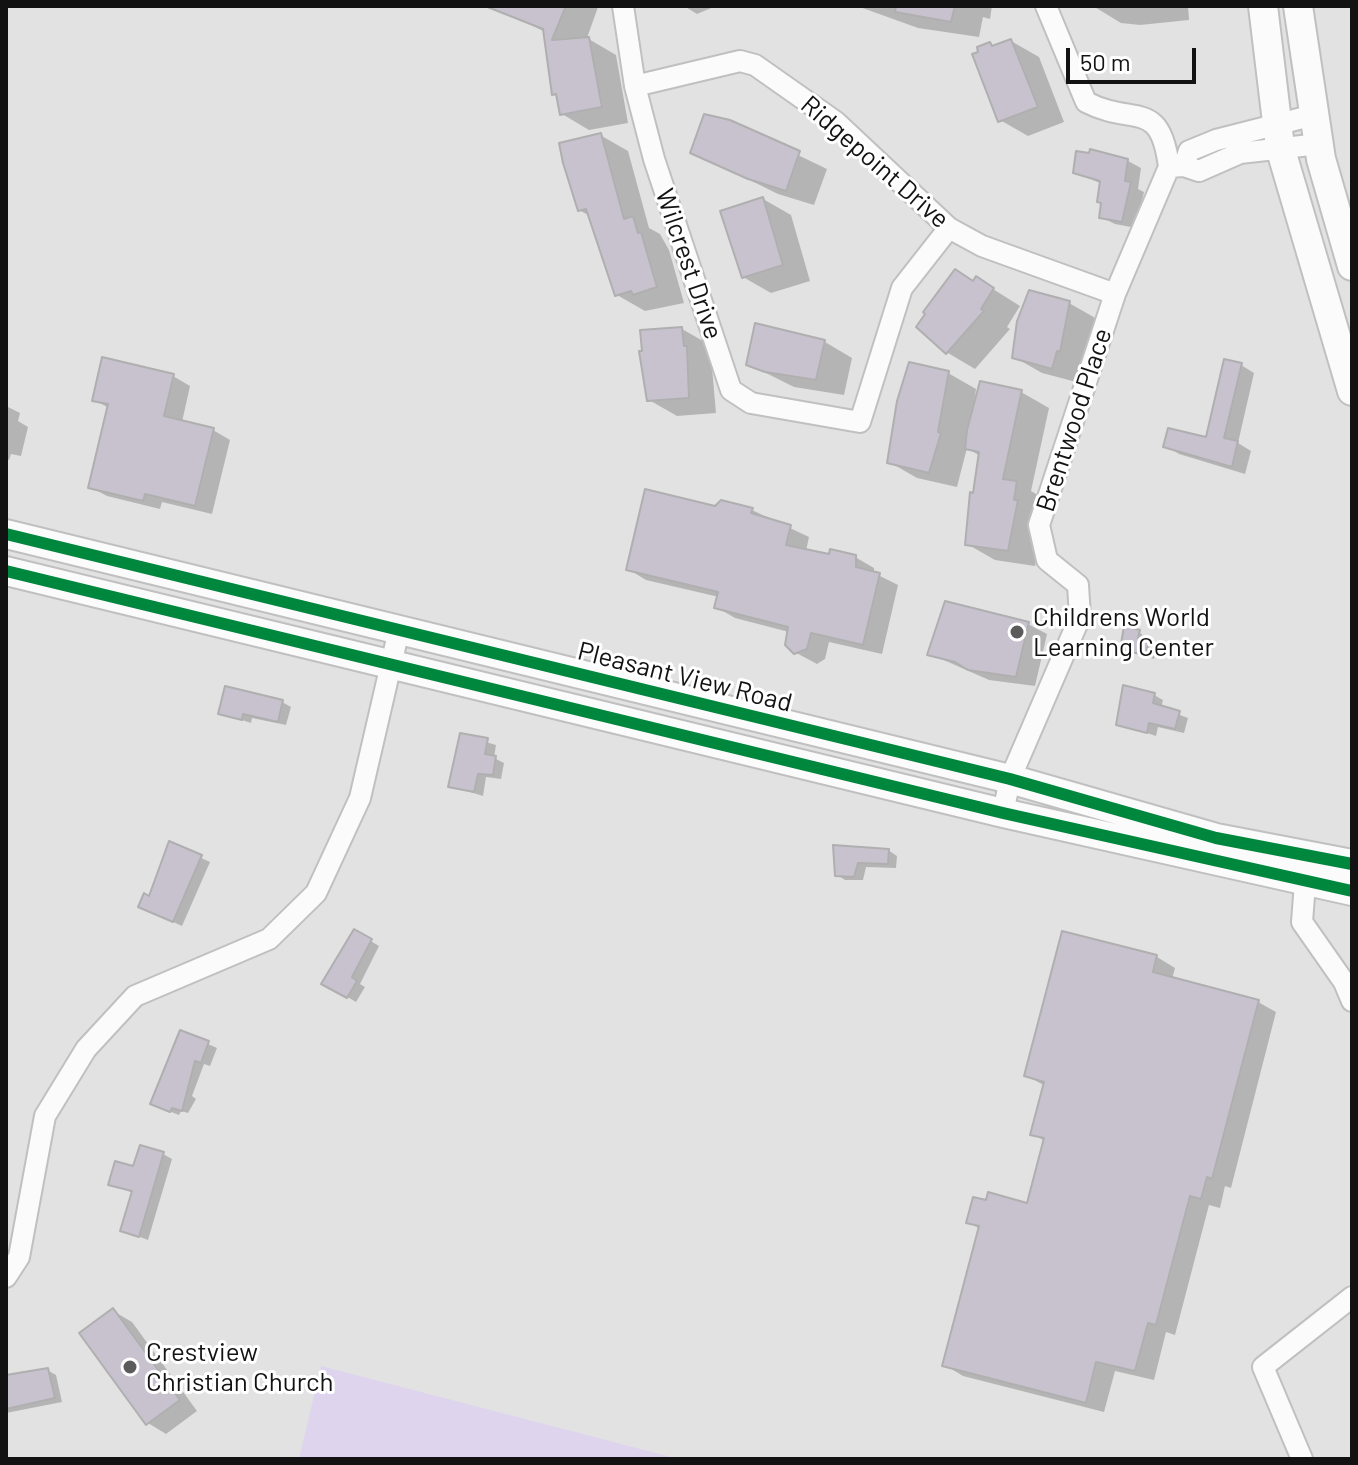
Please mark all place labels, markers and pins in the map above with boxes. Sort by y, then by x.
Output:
place label: Childrens World Learning Center [1033,601,1214,662]
marker: Childrens World Learning Center [1008,623,1026,641]
place label: Crestview Christian Church [146,1336,334,1398]
marker: Crestview Christian Church [121,1358,139,1376]

